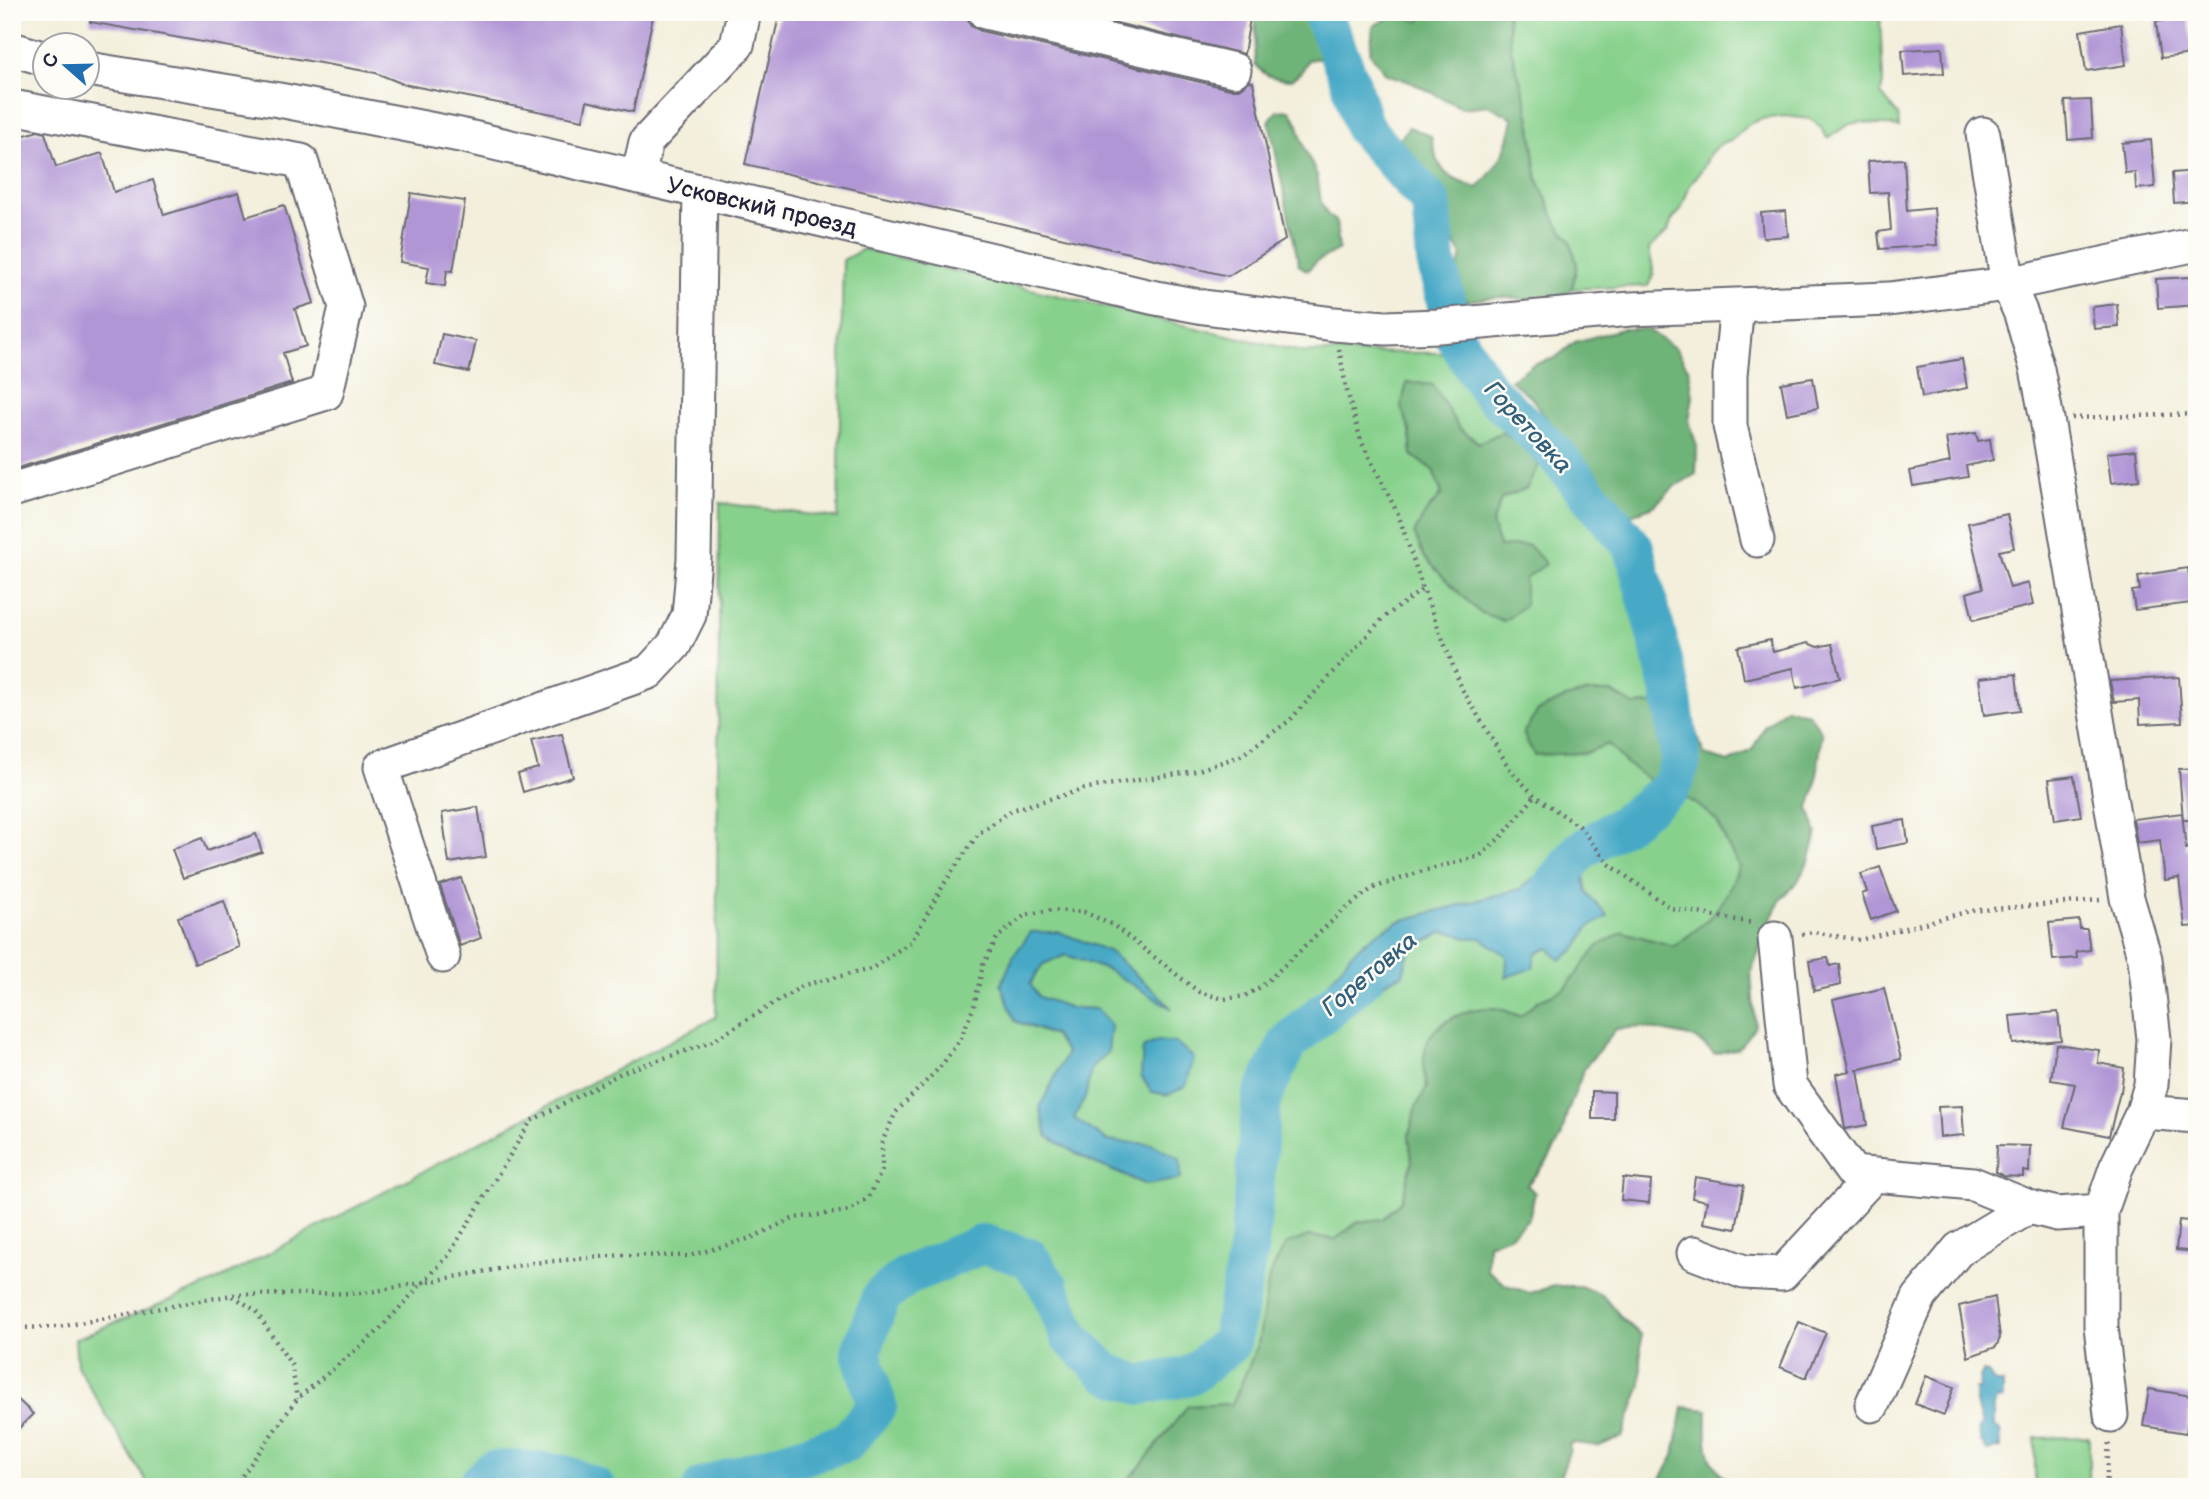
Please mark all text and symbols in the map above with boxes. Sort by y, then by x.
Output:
north arrow [32,32,102,102]
text: С [38,51,65,71]
street label: Усковский проезд [664,172,859,242]
water label: Горетовка [1478,375,1578,480]
water label: Горетовка [1316,926,1423,1023]

